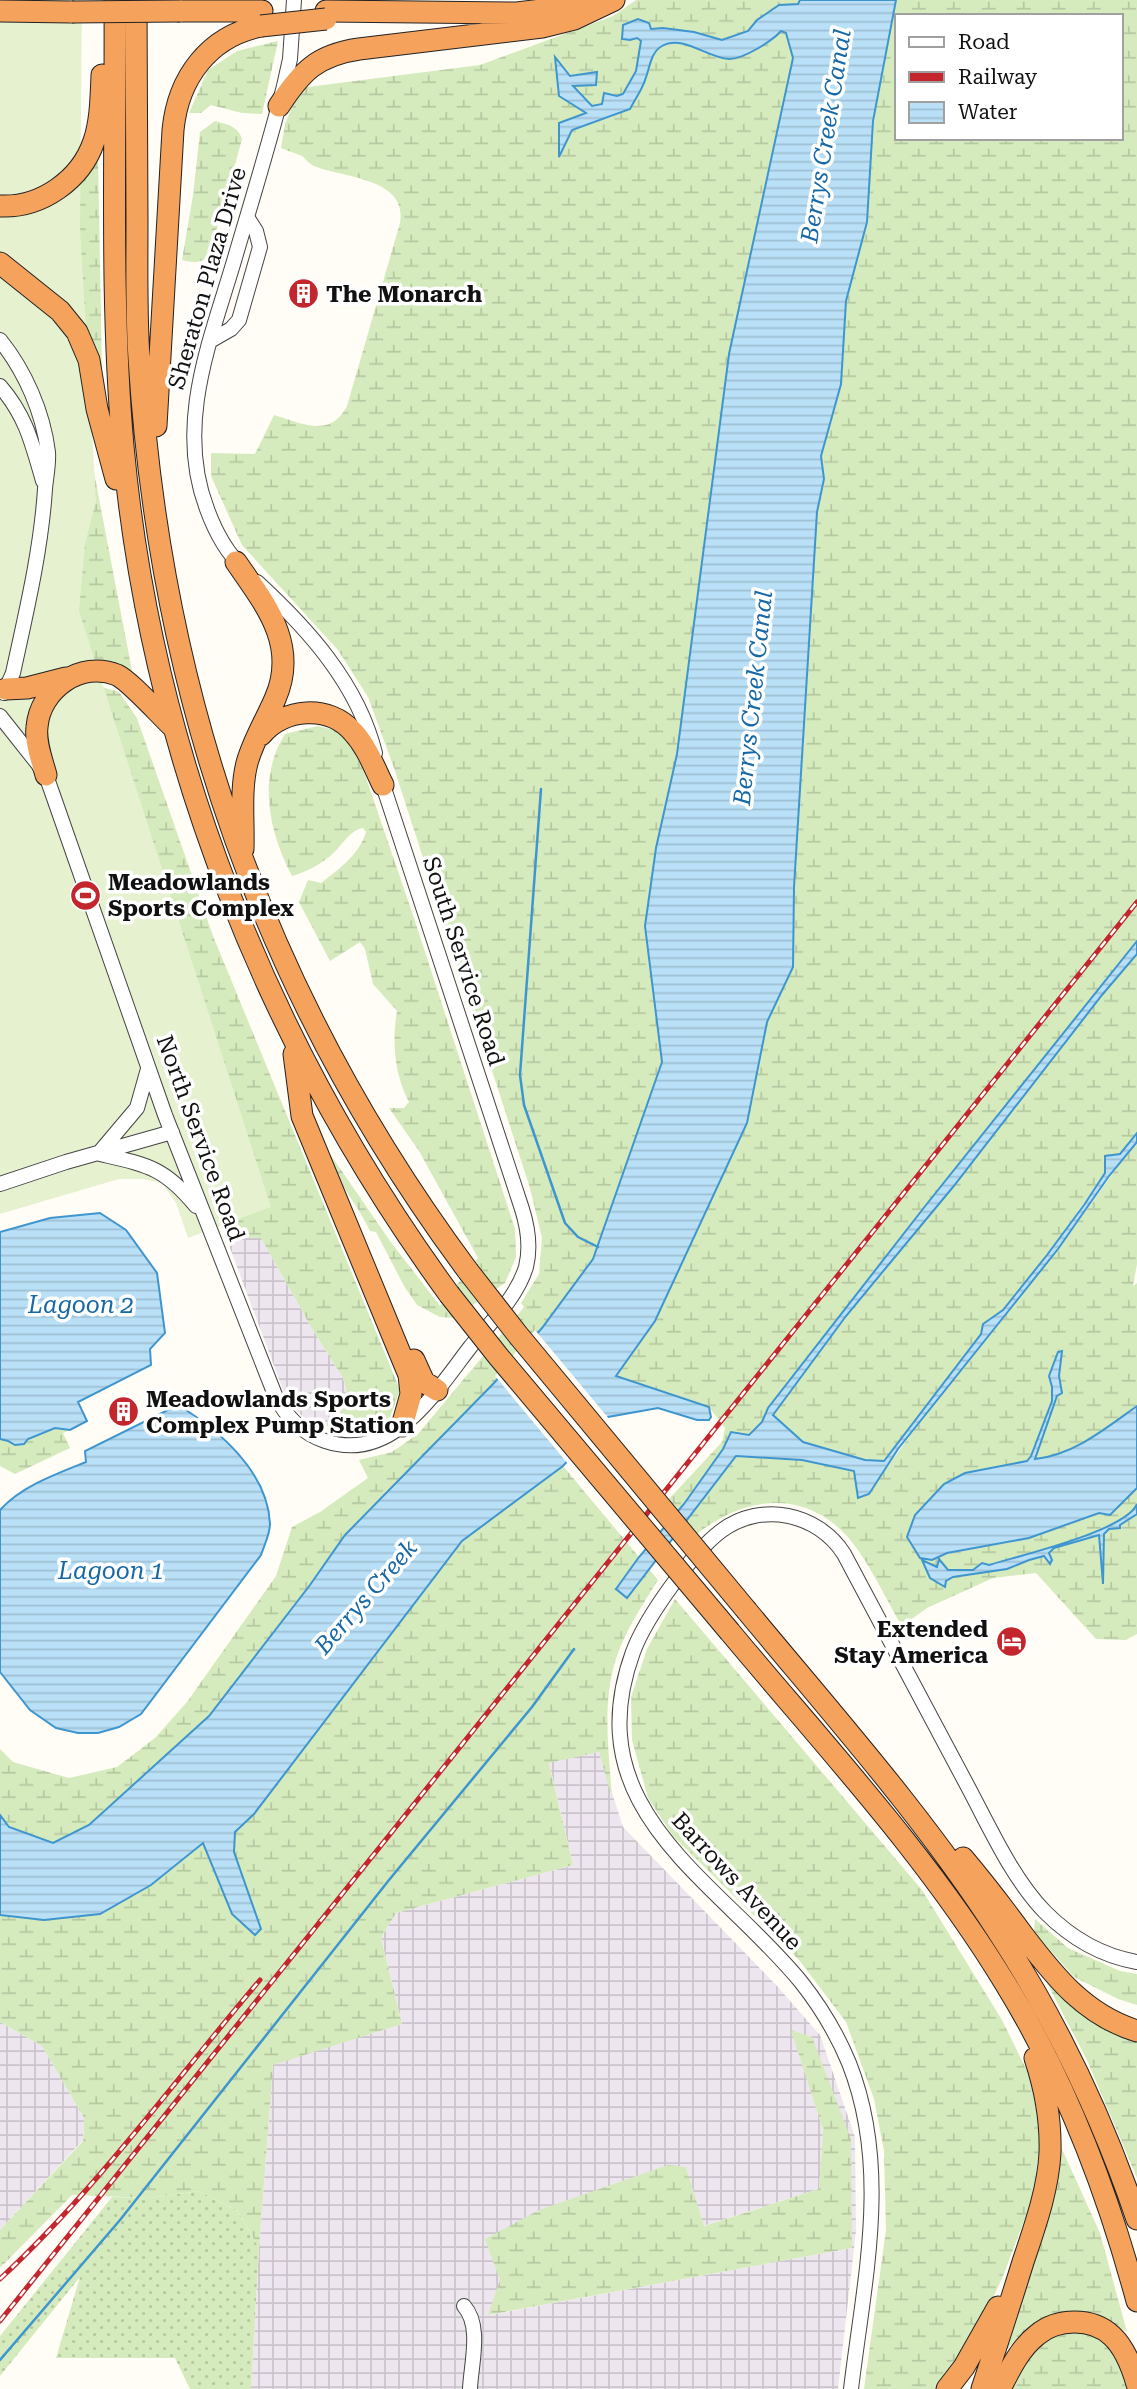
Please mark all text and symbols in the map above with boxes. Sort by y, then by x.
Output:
legend [895,14,1123,140]
water label: Berrys Creek Canal [795,27,857,246]
text: Road [958,30,1010,54]
text: Railway [958,65,1038,89]
text: Water [958,100,1018,124]
street label: Sheraton Plaza Drive [163,164,252,392]
building icon: The Monarch [286,277,320,311]
place label: The Monarch [326,281,483,308]
water label: Berrys Creek Canal [728,589,778,808]
street label: South Service Road [417,853,510,1069]
place label: Meadowlands Sports Complex [108,869,294,922]
sports icon: Meadowlands Sports Complex [68,878,102,912]
street label: North Service Road [151,1032,250,1245]
water label: Lagoon 2 [27,1291,134,1319]
place label: Meadowlands Sports Complex Pump Station [146,1386,415,1439]
building icon: Meadowlands Sports Complex Pump Station [106,1395,140,1429]
water label: Berrys Creek [308,1534,423,1661]
water label: Lagoon 1 [57,1557,164,1585]
place label: Extended Stay America [834,1616,988,1669]
hotel icon: Extended Stay America [994,1625,1028,1659]
street label: Barrows Avenue [666,1807,807,1956]

